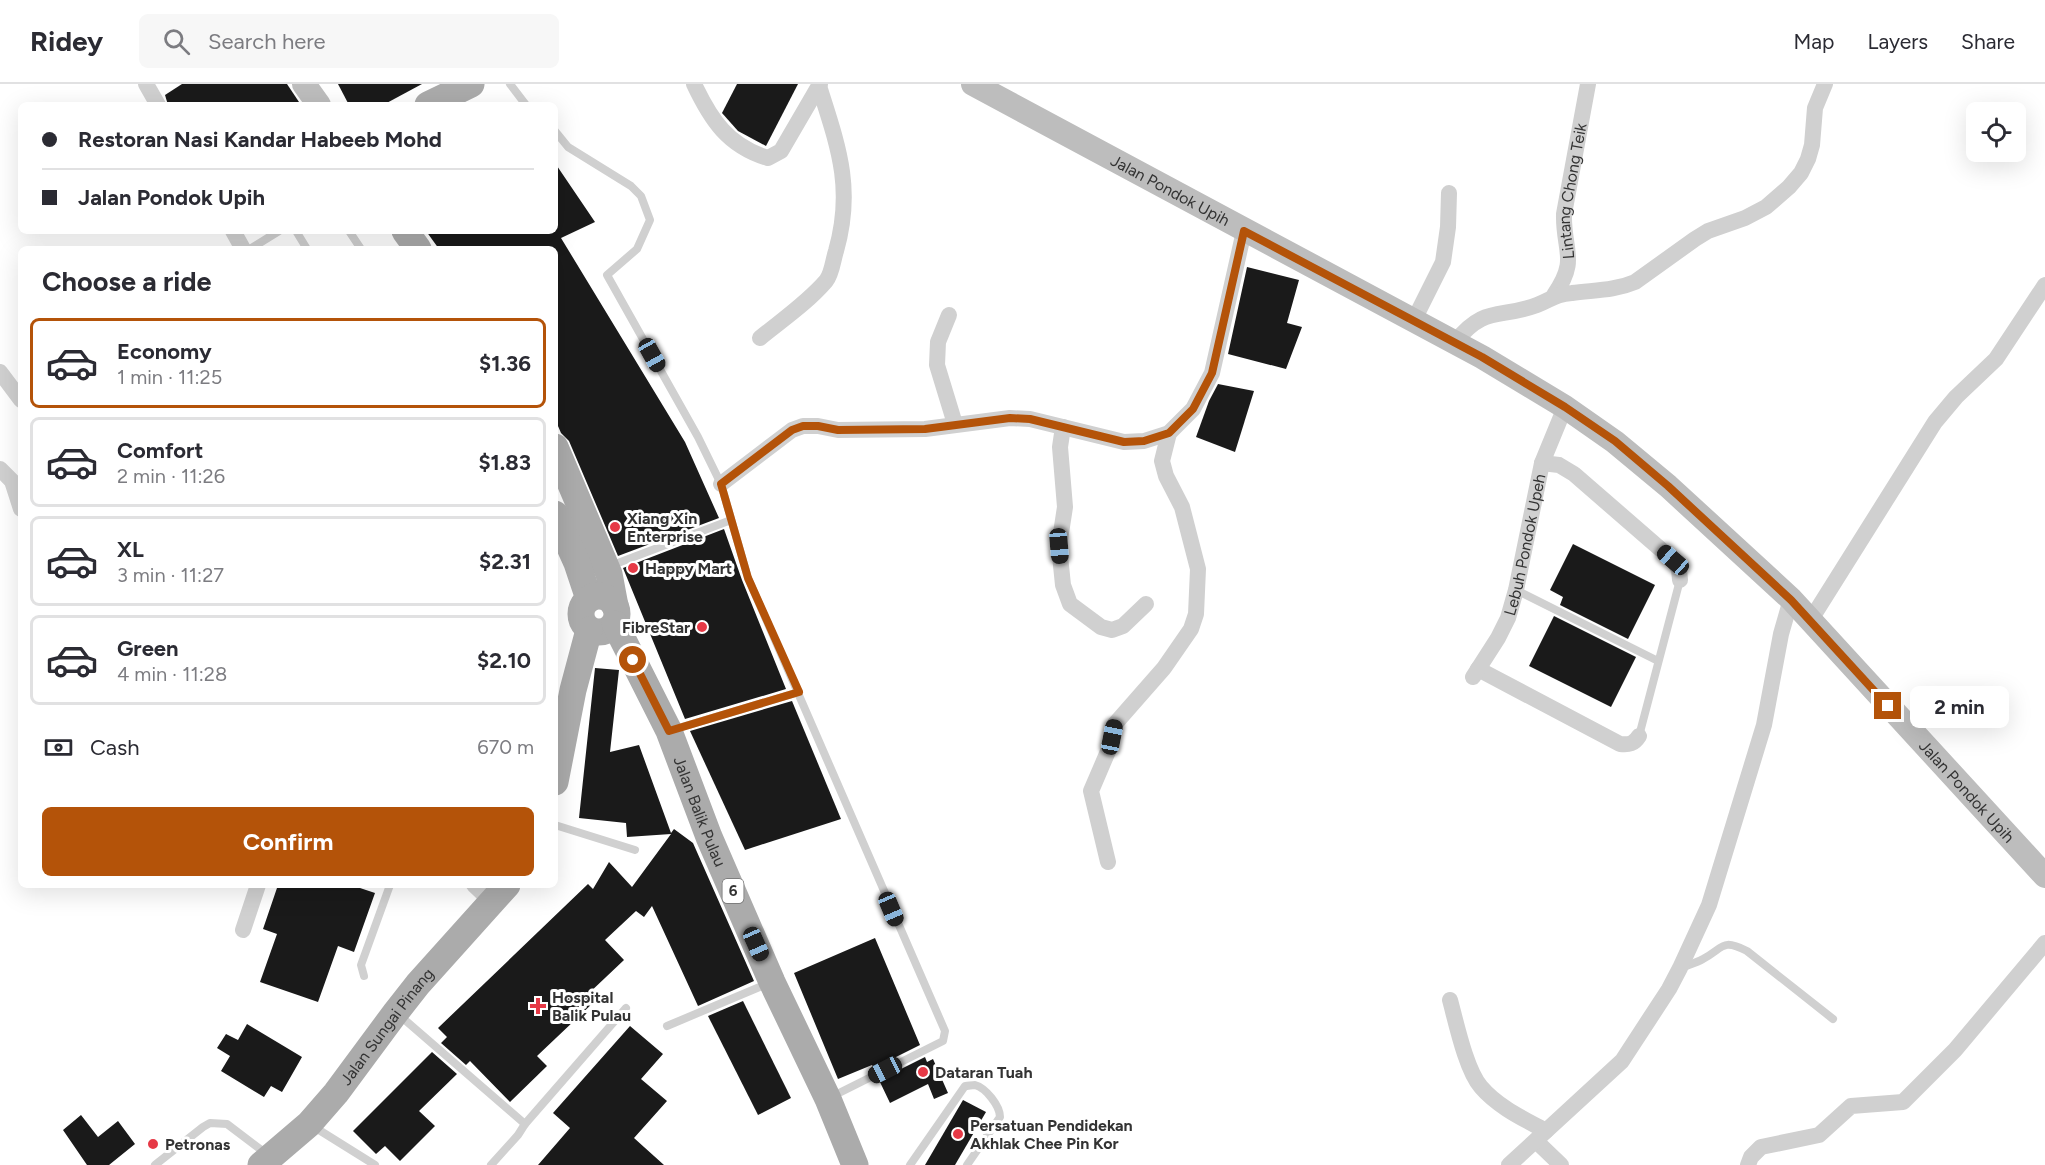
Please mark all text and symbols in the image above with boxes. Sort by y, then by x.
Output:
search box [139,14,559,68]
text: Ridey [30,24,103,58]
icon: search [160,25,193,58]
text: Search here [208,28,326,55]
text: Map [1794,29,1834,54]
text: Layers [1867,29,1928,54]
text: Share [1961,29,2015,54]
map controls [1966,102,2026,162]
button: locate [1966,102,2026,162]
street label: Lintang Chong Teik [1555,121,1591,260]
text: Restoran Nasi Kandar Habeeb Mohd [78,126,442,153]
street label: Jalan Pondok Upih [1107,151,1233,230]
text: Jalan Pondok Upih [78,184,265,211]
text: Choose a ride [42,265,211,298]
car [635,335,669,375]
icon: car [45,336,99,390]
text: Economy [117,338,212,365]
text: $1.36 [479,350,531,377]
text: 1 min · 11:25 [117,365,222,389]
icon: car [45,435,99,489]
text: Comfort [117,437,203,464]
text: $1.83 [478,449,531,476]
text: 2 min · 11:26 [117,464,225,488]
street label: Lebuh Pondok Upeh [1500,472,1550,618]
place label: Xiang Xin Enterprise [627,509,703,546]
marker: Xiang Xin Enterprise [608,520,622,534]
car [1048,527,1070,565]
icon: car [45,534,99,588]
text: XL [117,536,144,563]
car [1654,541,1692,579]
text: $2.31 [479,548,531,575]
place label: Happy Mart [645,559,732,578]
marker: Happy Mart [626,561,640,575]
text: 3 min · 11:27 [117,563,224,587]
place label: FibreStar [622,618,690,637]
marker: FibreStar [695,620,709,634]
icon: car [45,633,99,687]
text: Green [117,635,179,662]
route start [619,646,646,673]
text: $2.10 [477,647,531,674]
text: 4 min · 11:28 [117,662,227,686]
callout: 2 min [1909,685,2008,727]
route end [1874,692,1901,719]
text: 2 min [1934,695,1985,719]
car [1100,718,1124,756]
icon: cash [42,731,75,764]
text: Cash [90,734,140,761]
text: 670 m [477,735,534,759]
street label: Jalan Pondok Upih [1915,736,2018,847]
street label: Jalan Balik Pulau [669,754,730,870]
button: Confirm [42,807,534,876]
road number: 6 [722,879,744,903]
car [876,889,906,929]
car [740,924,772,964]
street label: Jalan Sungai Pinang [336,964,438,1089]
place label: Hospital Balik Pulau [552,988,631,1025]
marker: Hospital Balik Pulau [529,997,547,1015]
car [865,1054,905,1086]
place label: Dataran Tuah [935,1063,1033,1082]
marker: Dataran Tuah [916,1065,930,1079]
place label: Persatuan Pendidekan Akhlak Chee Pin Kor [970,1116,1133,1153]
marker: Persatuan Pendidekan Akhlak Chee Pin Kor [951,1127,965,1141]
place label: Petronas [165,1135,231,1154]
marker: Petronas [146,1137,160,1151]

